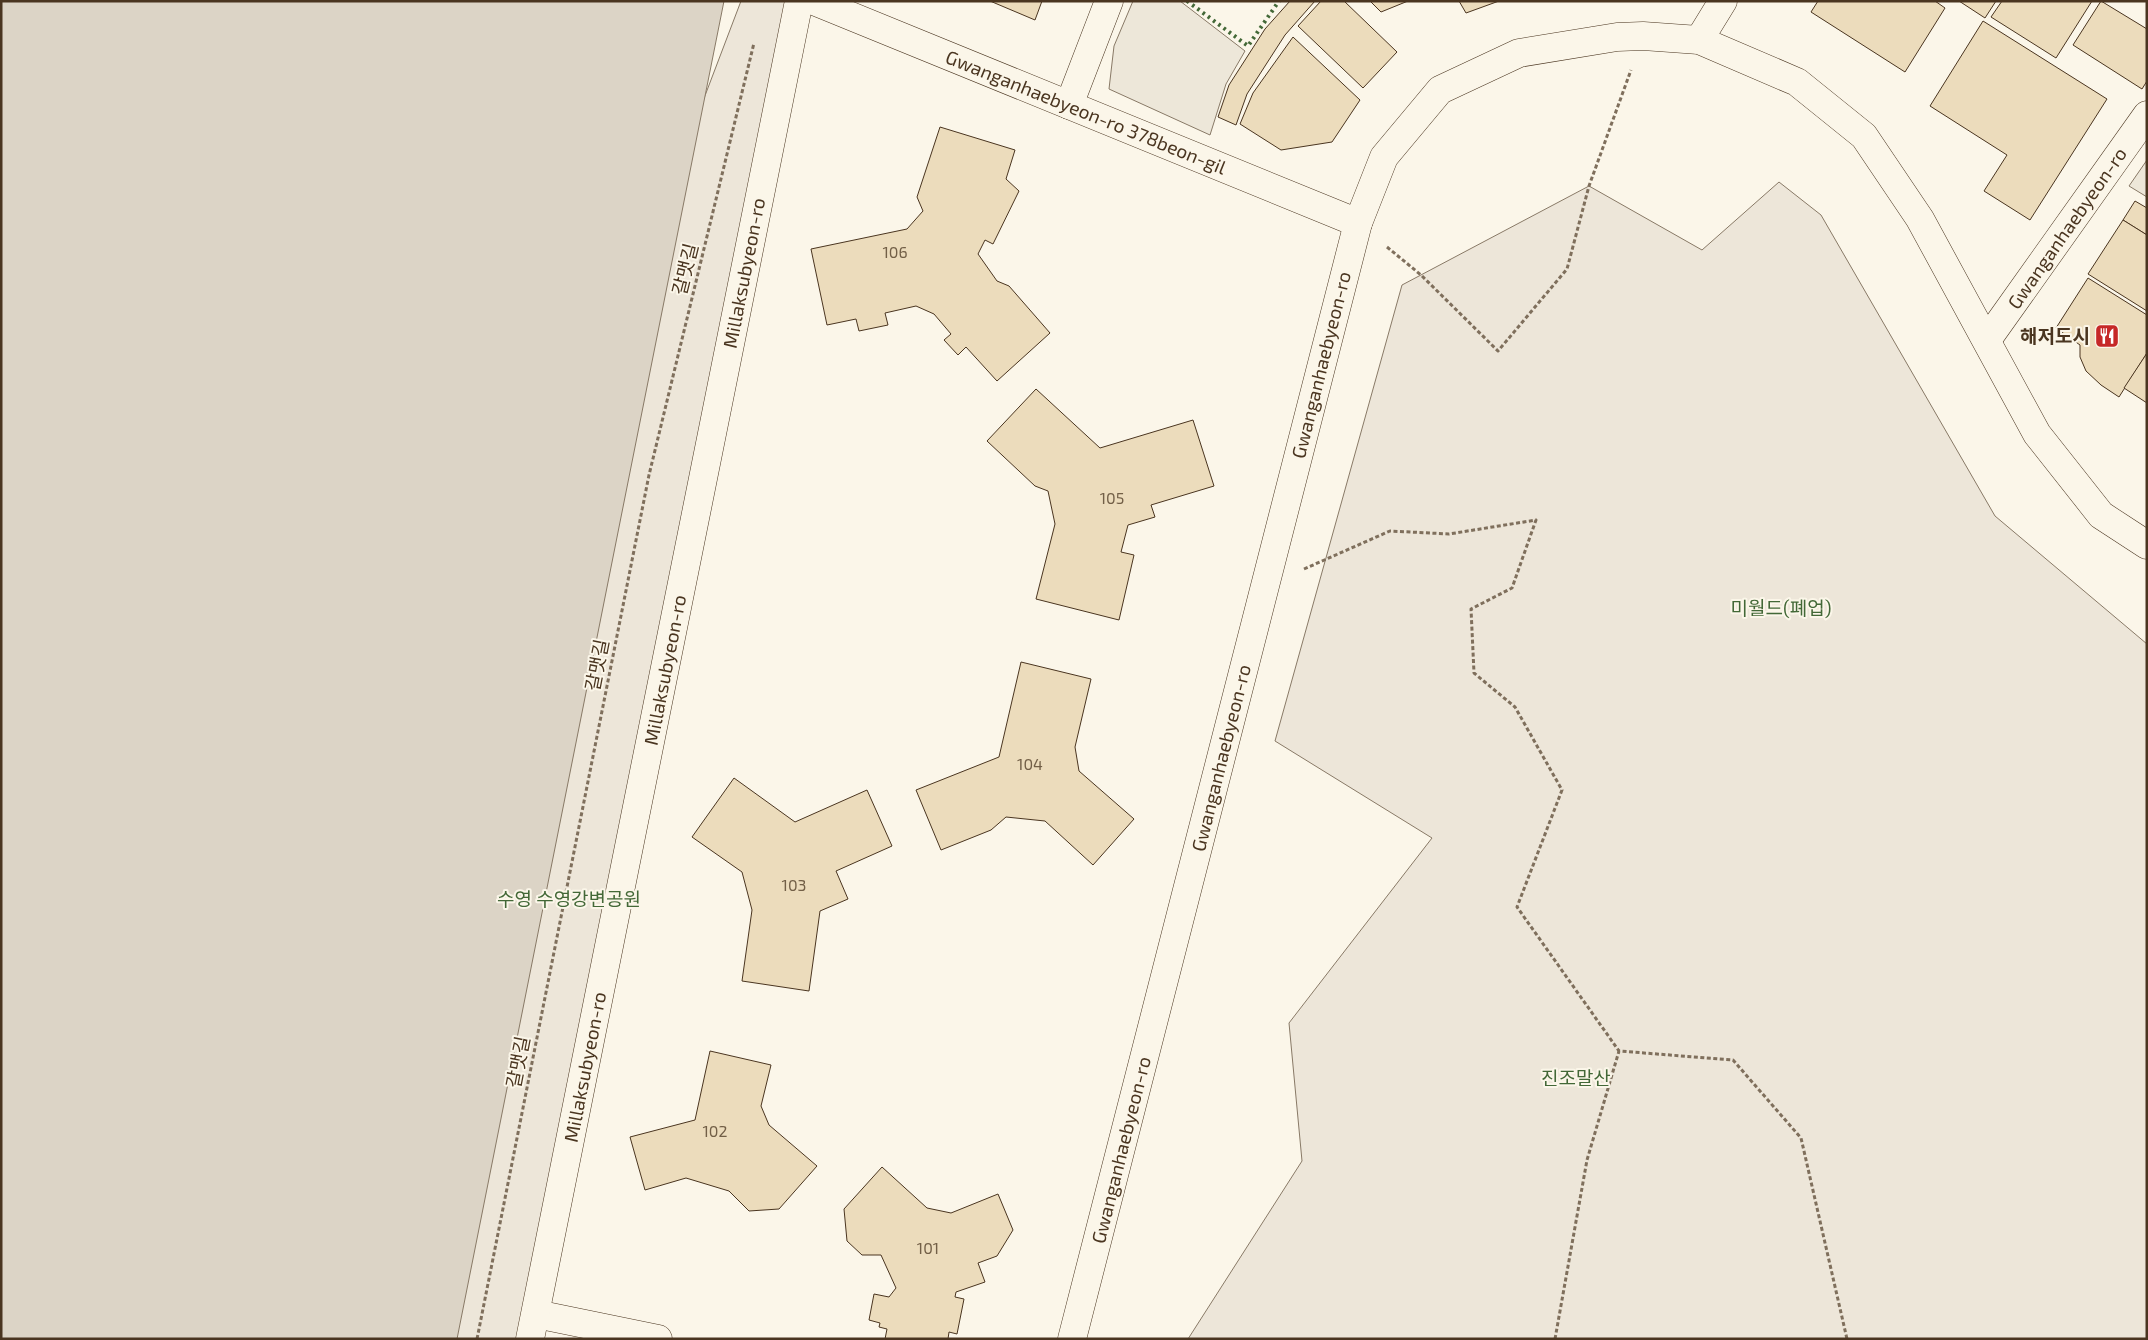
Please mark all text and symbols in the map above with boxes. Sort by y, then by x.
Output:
street label: Gwanganhaebyeon-ro 378beon-gil [943,45,1230,179]
street label: Gwanganhaebyeon-ro [2002,142,2131,313]
street label: Millaksubyeon-ro [718,196,769,350]
street label: 갈맷길 [667,241,702,297]
house number: 106 [882,242,908,261]
street label: Gwanganhaebyeon-ro [1286,269,1355,461]
restaurant icon: 해저도시 [2094,323,2120,349]
place label: 해저도시 [2020,324,2090,347]
house number: 105 [1100,488,1124,507]
street label: Millaksubyeon-ro [639,593,690,747]
park label: 미월드(폐업) [1730,596,1832,619]
street label: 갈맷길 [580,637,613,693]
street label: Gwanganhaebyeon-ro [1186,662,1255,854]
house number: 104 [1017,754,1043,773]
house number: 103 [782,875,806,894]
park label: 수영 수영강변공원 [497,887,641,910]
street label: Millaksubyeon-ro [559,990,610,1144]
street label: 갈맷길 [501,1034,534,1090]
street label: Gwanganhaebyeon-ro [1086,1054,1155,1246]
park label: 진조말산 [1541,1066,1611,1089]
house number: 102 [702,1121,728,1140]
house number: 101 [917,1238,939,1257]

